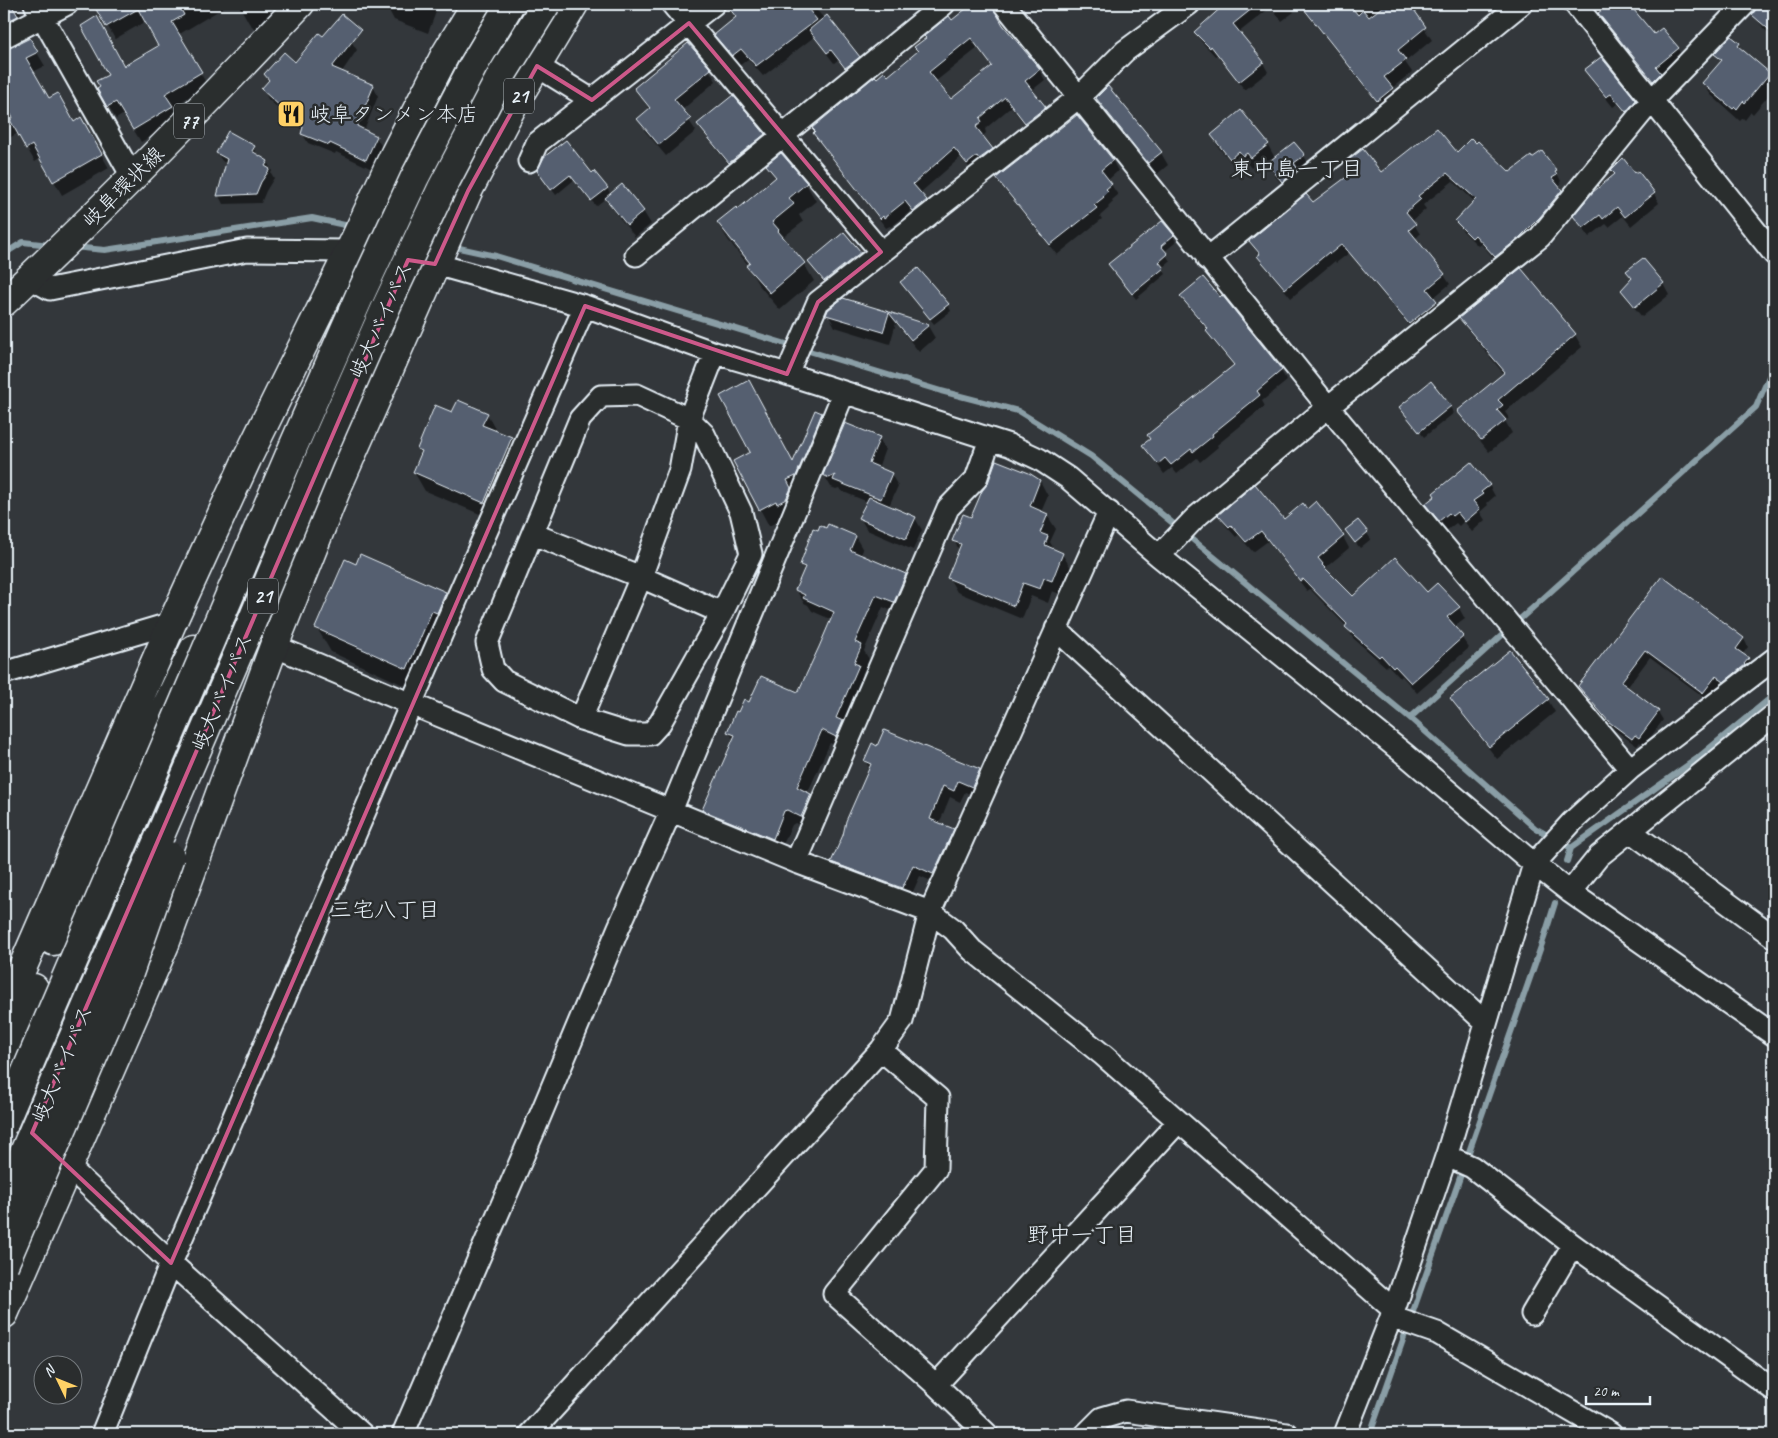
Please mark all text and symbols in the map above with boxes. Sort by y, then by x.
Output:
road number: 21 [504,78,534,114]
restaurant icon: 岐阜タンメン本店 [276,99,306,129]
place label: 岐阜タンメン本店 [310,101,478,127]
road number: 77 [174,104,204,138]
street label: 岐阜環状線 [77,141,169,233]
district label: 東中島一丁目 [1231,155,1363,183]
street label: 岐大バイパス [344,257,418,383]
road number: 21 [248,578,278,614]
street label: 岐大バイパス [185,629,259,755]
district label: 三宅八丁目 [330,896,440,924]
street label: 岐大バイパス [25,1001,99,1127]
district label: 野中一丁目 [1027,1221,1137,1249]
north arrow [32,1356,82,1406]
text: N [40,1361,60,1380]
scale bar [1586,1373,1649,1405]
text: 20 m [1593,1382,1620,1401]

